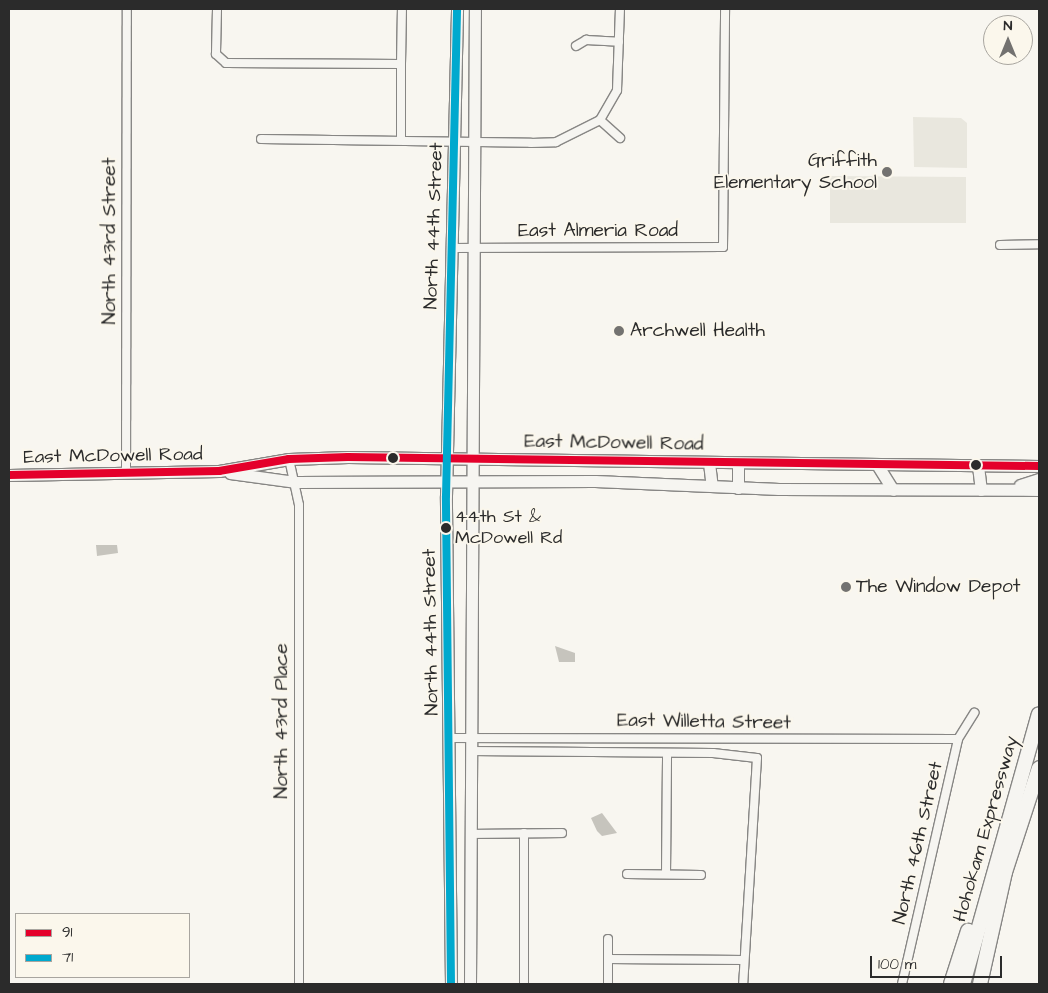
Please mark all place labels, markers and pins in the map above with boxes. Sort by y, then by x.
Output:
place label: Griffith Elementary School [714,150,877,194]
marker: Griffith Elementary School [881,166,893,178]
place label: Archwell Health [630,320,765,342]
marker: Archwell Health [612,324,626,338]
unlabelled marker [388,453,398,463]
unlabelled marker [971,460,981,470]
place label: 44th St & McDowell Rd [455,507,562,550]
marker: 44th St & McDowell Rd [441,523,451,533]
place label: The Window Depot [856,576,1020,598]
marker: The Window Depot [840,581,852,593]

